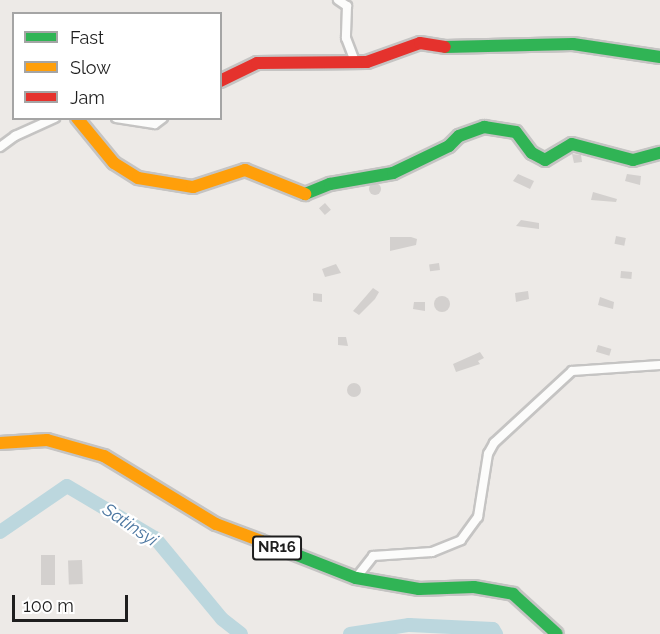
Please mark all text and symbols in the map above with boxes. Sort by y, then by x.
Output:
legend [12,12,222,120]
text: Fast [70,27,104,48]
text: Slow [70,57,111,78]
text: Jam [70,87,105,108]
water label: Satinsyi [98,499,162,551]
road number: NR16 [252,536,302,560]
scale bar [15,583,130,621]
text: 100 m [23,595,74,616]

